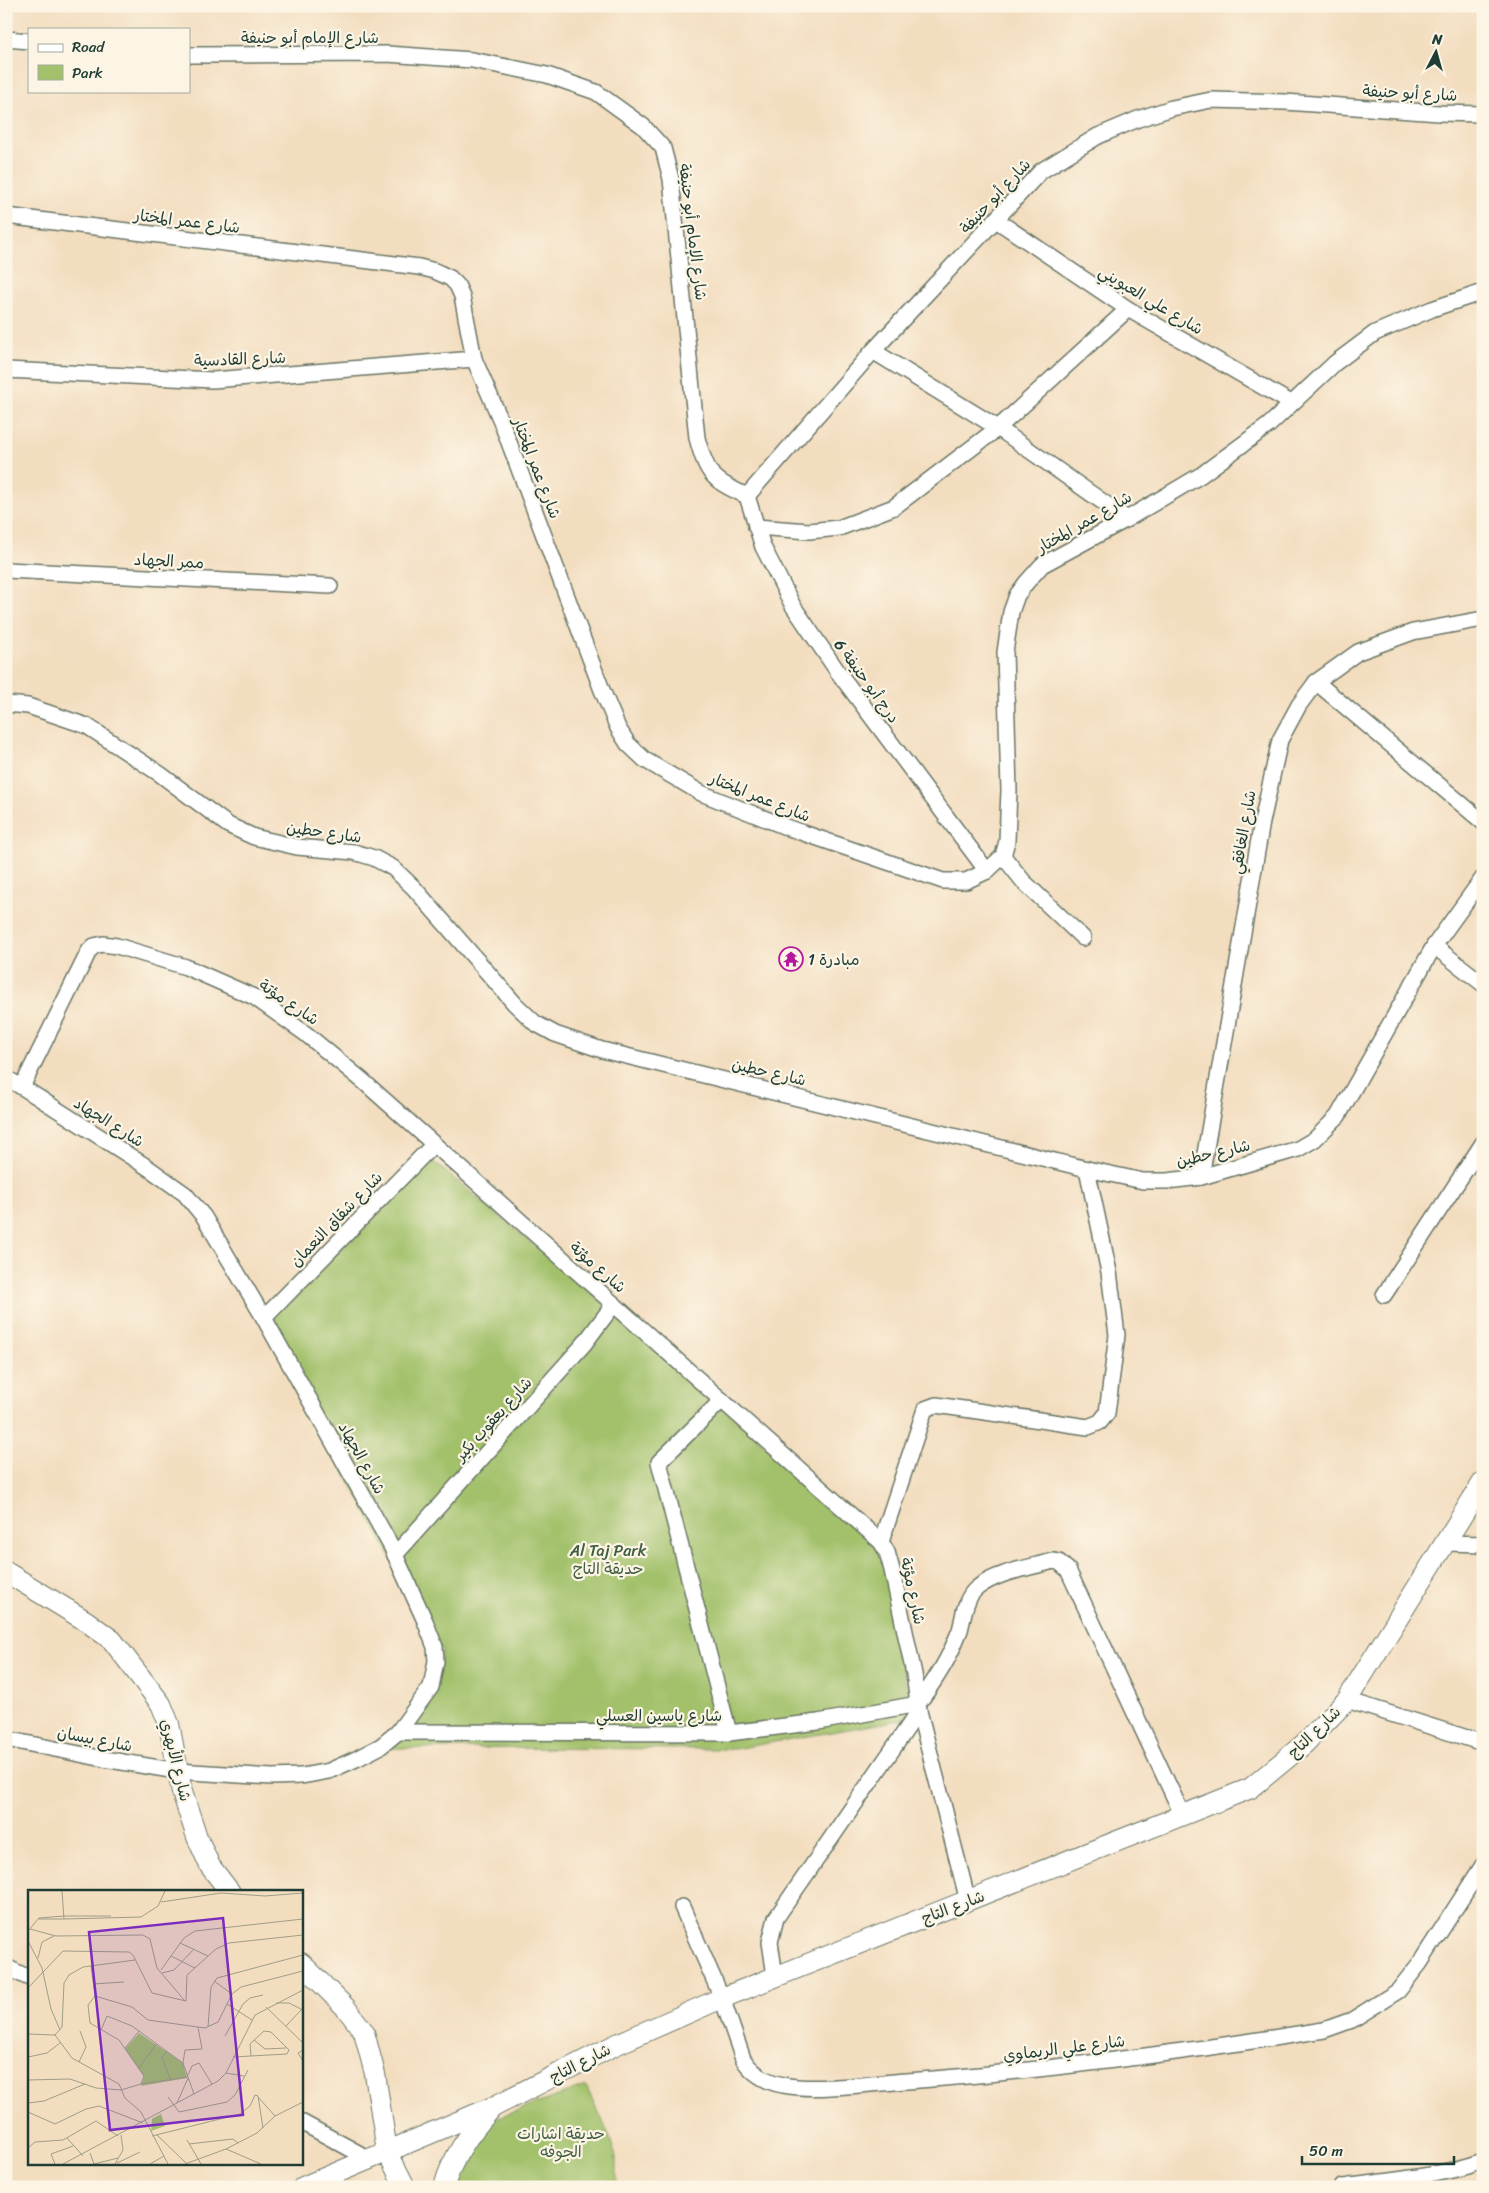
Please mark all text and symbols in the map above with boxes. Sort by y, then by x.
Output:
street label: شارع الإمام أبو حنيفة [241,23,379,52]
text: N [1430,27,1444,53]
legend [28,28,190,92]
north arrow [1412,28,1462,78]
text: Road [72,34,105,60]
text: Park [72,60,103,86]
street label: شارع أبو حنيفة [1362,76,1458,110]
street label: شارع أبو حنيفة [952,151,1038,241]
street label: شارع الإمام أبو حنيفة [670,162,716,302]
street label: شارع عمر المختار [130,200,242,242]
street label: شارع علي العبويني [1093,257,1209,343]
street label: شارع القادسية [194,343,286,375]
street label: شارع عمر المختار [504,411,570,523]
street label: شارع عمر المختار [1029,483,1137,562]
street label: ممر الجهاد [133,545,205,577]
street label: درج أبو حنيفة 6 [826,633,908,729]
street label: شارع عمر المختار [703,763,815,830]
street label: شارع الغافقي [1221,788,1265,876]
street label: شارع حطين [285,812,363,852]
place label: مبادرة 1 [808,945,859,974]
temple icon: مبادرة 1 [778,946,804,972]
street label: شارع مؤتة [253,971,325,1033]
street label: شارع حطين [729,1049,809,1095]
street label: شارع الجهاد [68,1089,150,1155]
street label: شارع حطين [1173,1130,1253,1176]
street label: شارع شقاق النعمان [282,1164,390,1274]
street label: شارع مؤتة [563,1234,633,1300]
street label: شارع يعقوب بكير [445,1370,539,1470]
street label: شارع الجهاد [330,1416,394,1500]
park label: Al Taj Park حديقة التاج [569,1536,647,1583]
street label: شارع مؤتة [892,1555,934,1627]
street label: شارع التاج [1280,1699,1348,1765]
street label: شارع ياسين العسلي [596,1701,722,1730]
street label: شارع الأبهري [152,1716,200,1804]
street label: شارع بيسان [55,1718,135,1760]
street label: شارع التاج [917,1882,989,1932]
inset map [28,1890,302,2166]
street label: شارع علي الريماوي [1001,2026,1127,2070]
street label: شارع التاج [544,2035,616,2091]
park label: حديقة اشارات الجوفه [517,2119,605,2166]
scale bar [1302,2133,1454,2165]
text: 50 m [1309,2138,1344,2164]

